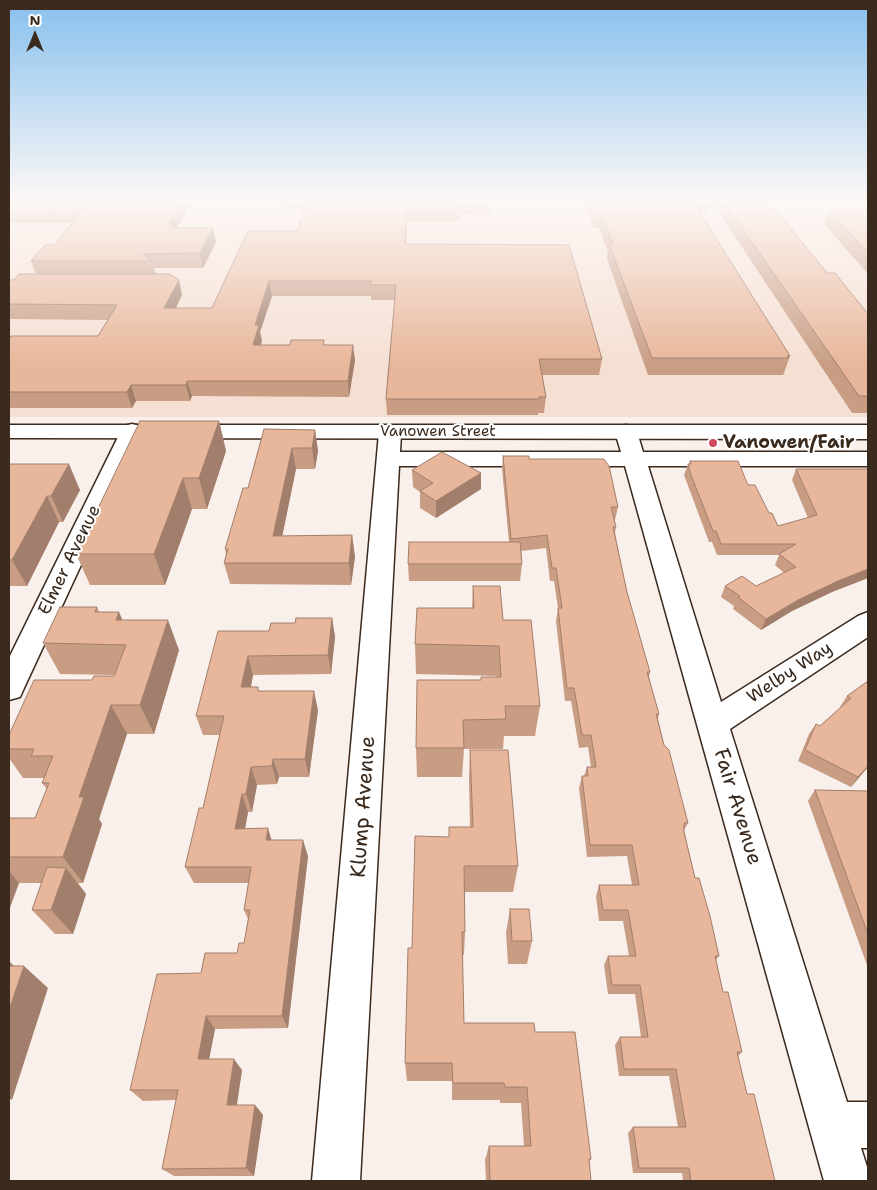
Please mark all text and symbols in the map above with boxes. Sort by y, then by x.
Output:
north arrow [10,10,60,60]
text: N [29,11,41,29]
street label: Vanowen Street [380,423,496,441]
place label: Vanowen/Fair [723,432,855,454]
marker: Vanowen/Fair [707,437,719,449]
street label: Elmer Avenue [34,501,106,619]
street label: Welby Way [743,638,837,708]
street label: Klump Avenue [346,735,382,879]
street label: Fair Avenue [707,746,767,868]

